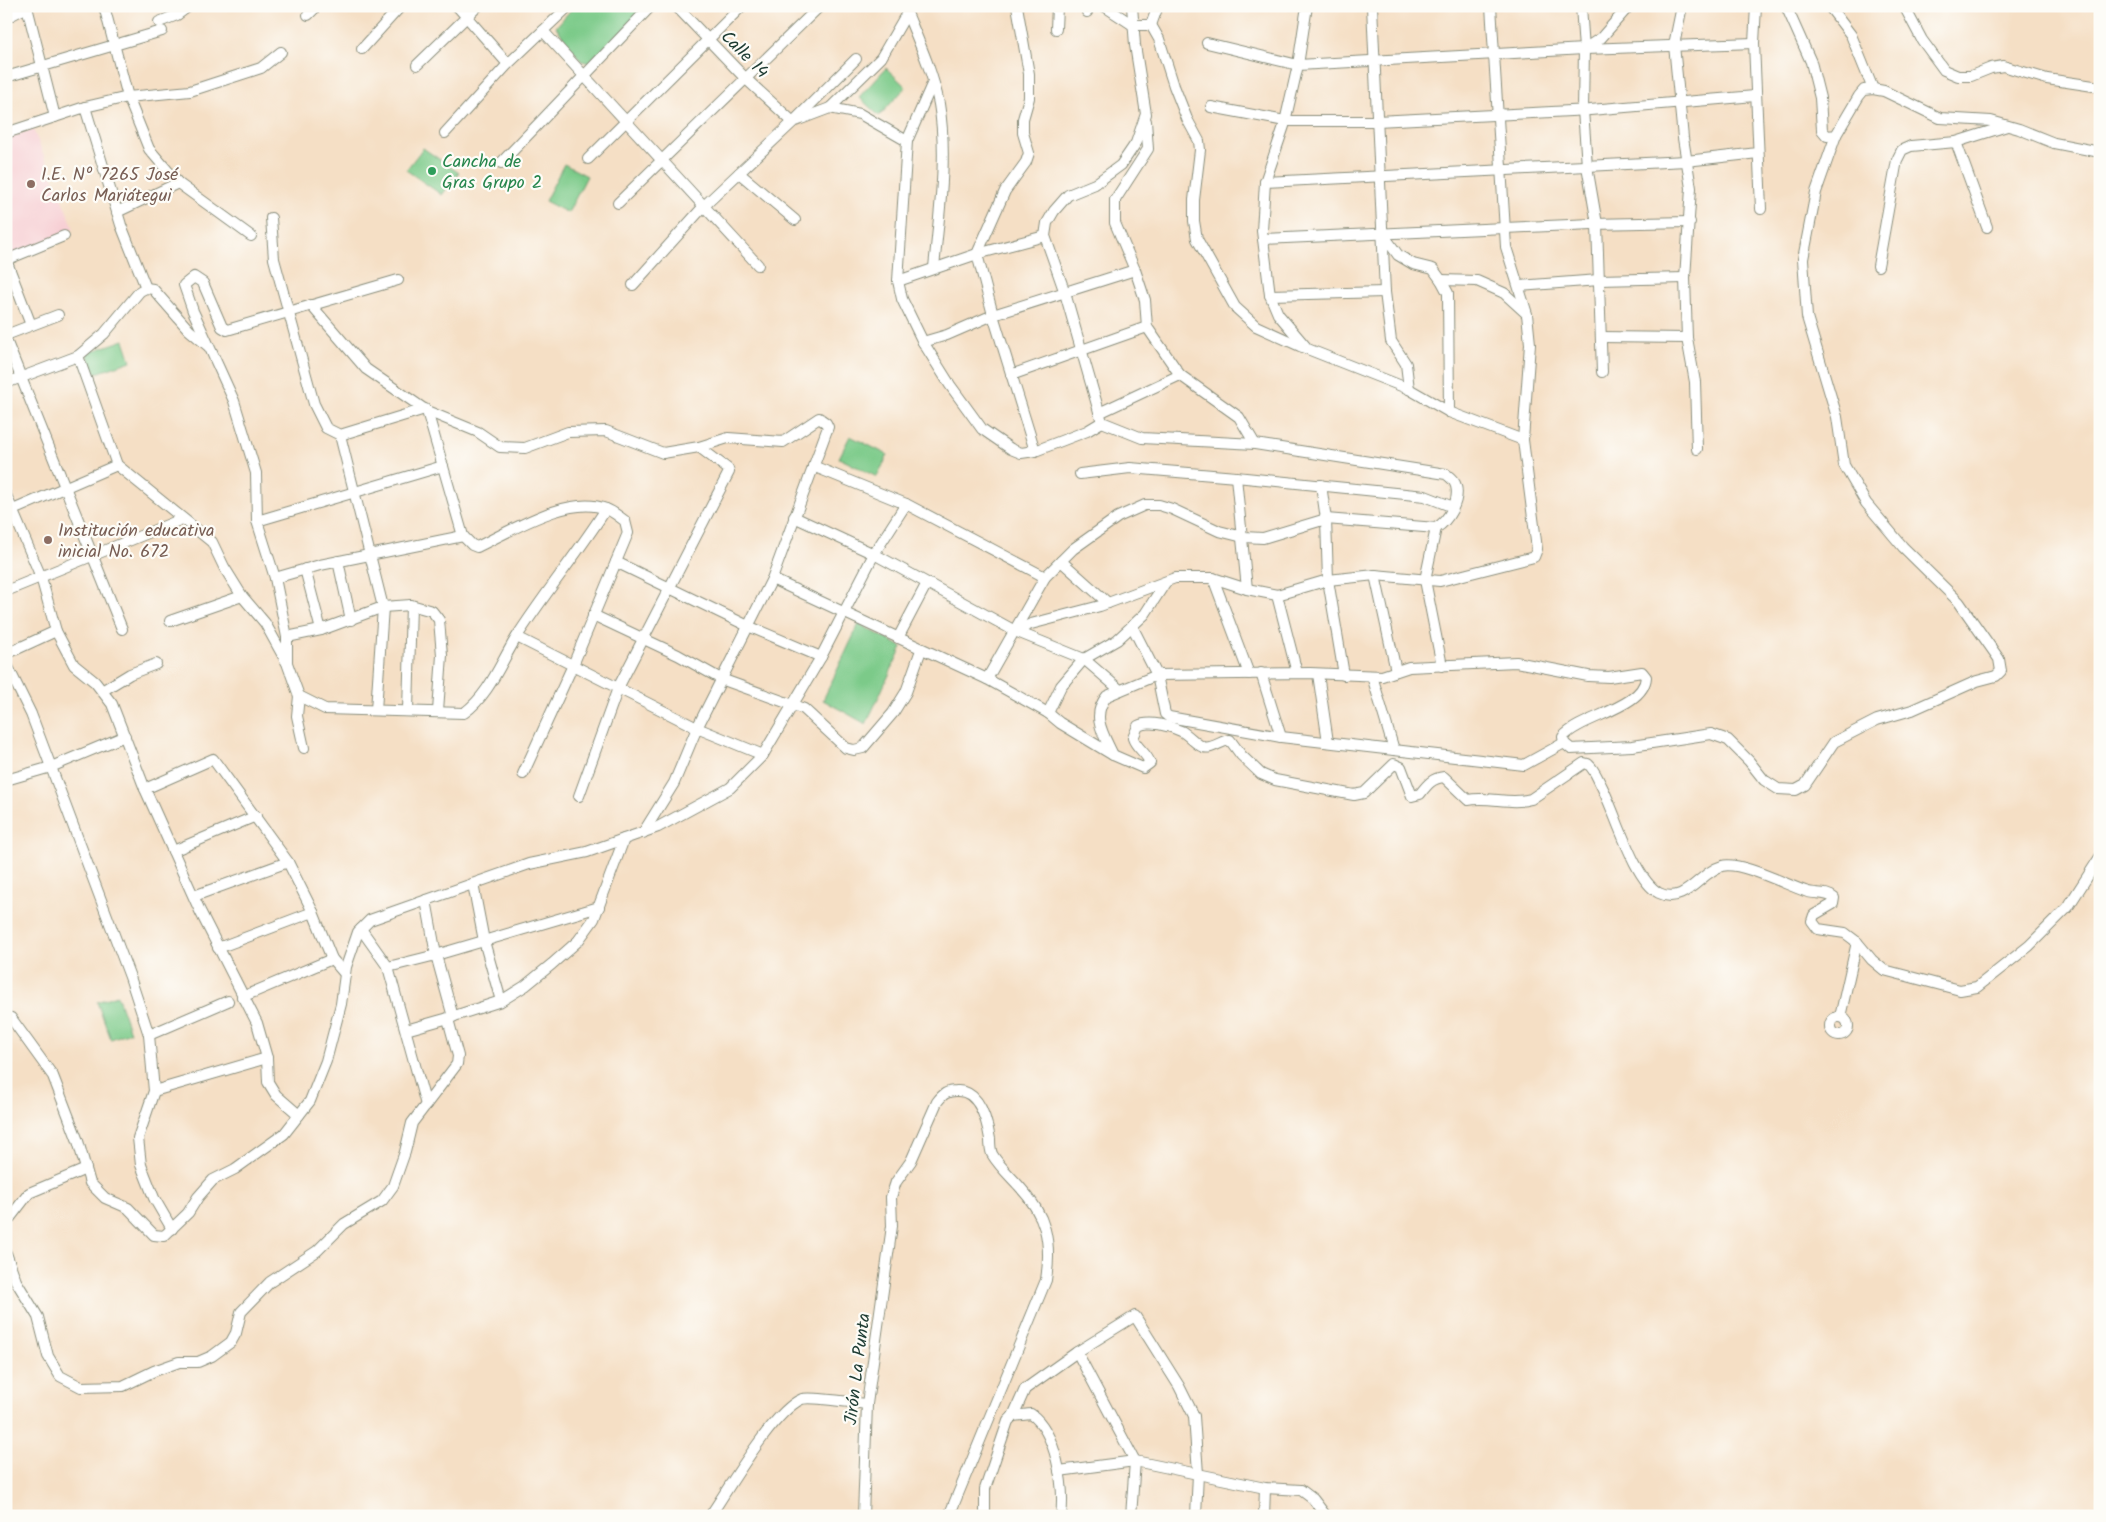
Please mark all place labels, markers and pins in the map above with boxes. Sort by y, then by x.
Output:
place label: Cancha de Gras Grupo 2 [442,148,542,198]
place label: I.E. Nº 7265 José Carlos Mariátegui [41,161,179,211]
marker: Cancha de Gras Grupo 2 [426,165,438,177]
marker: I.E. Nº 7265 José Carlos Mariátegui [25,178,37,190]
place label: Institución educativa inicial No. 672 [58,517,214,567]
marker: Institución educativa inicial No. 672 [42,534,54,546]

